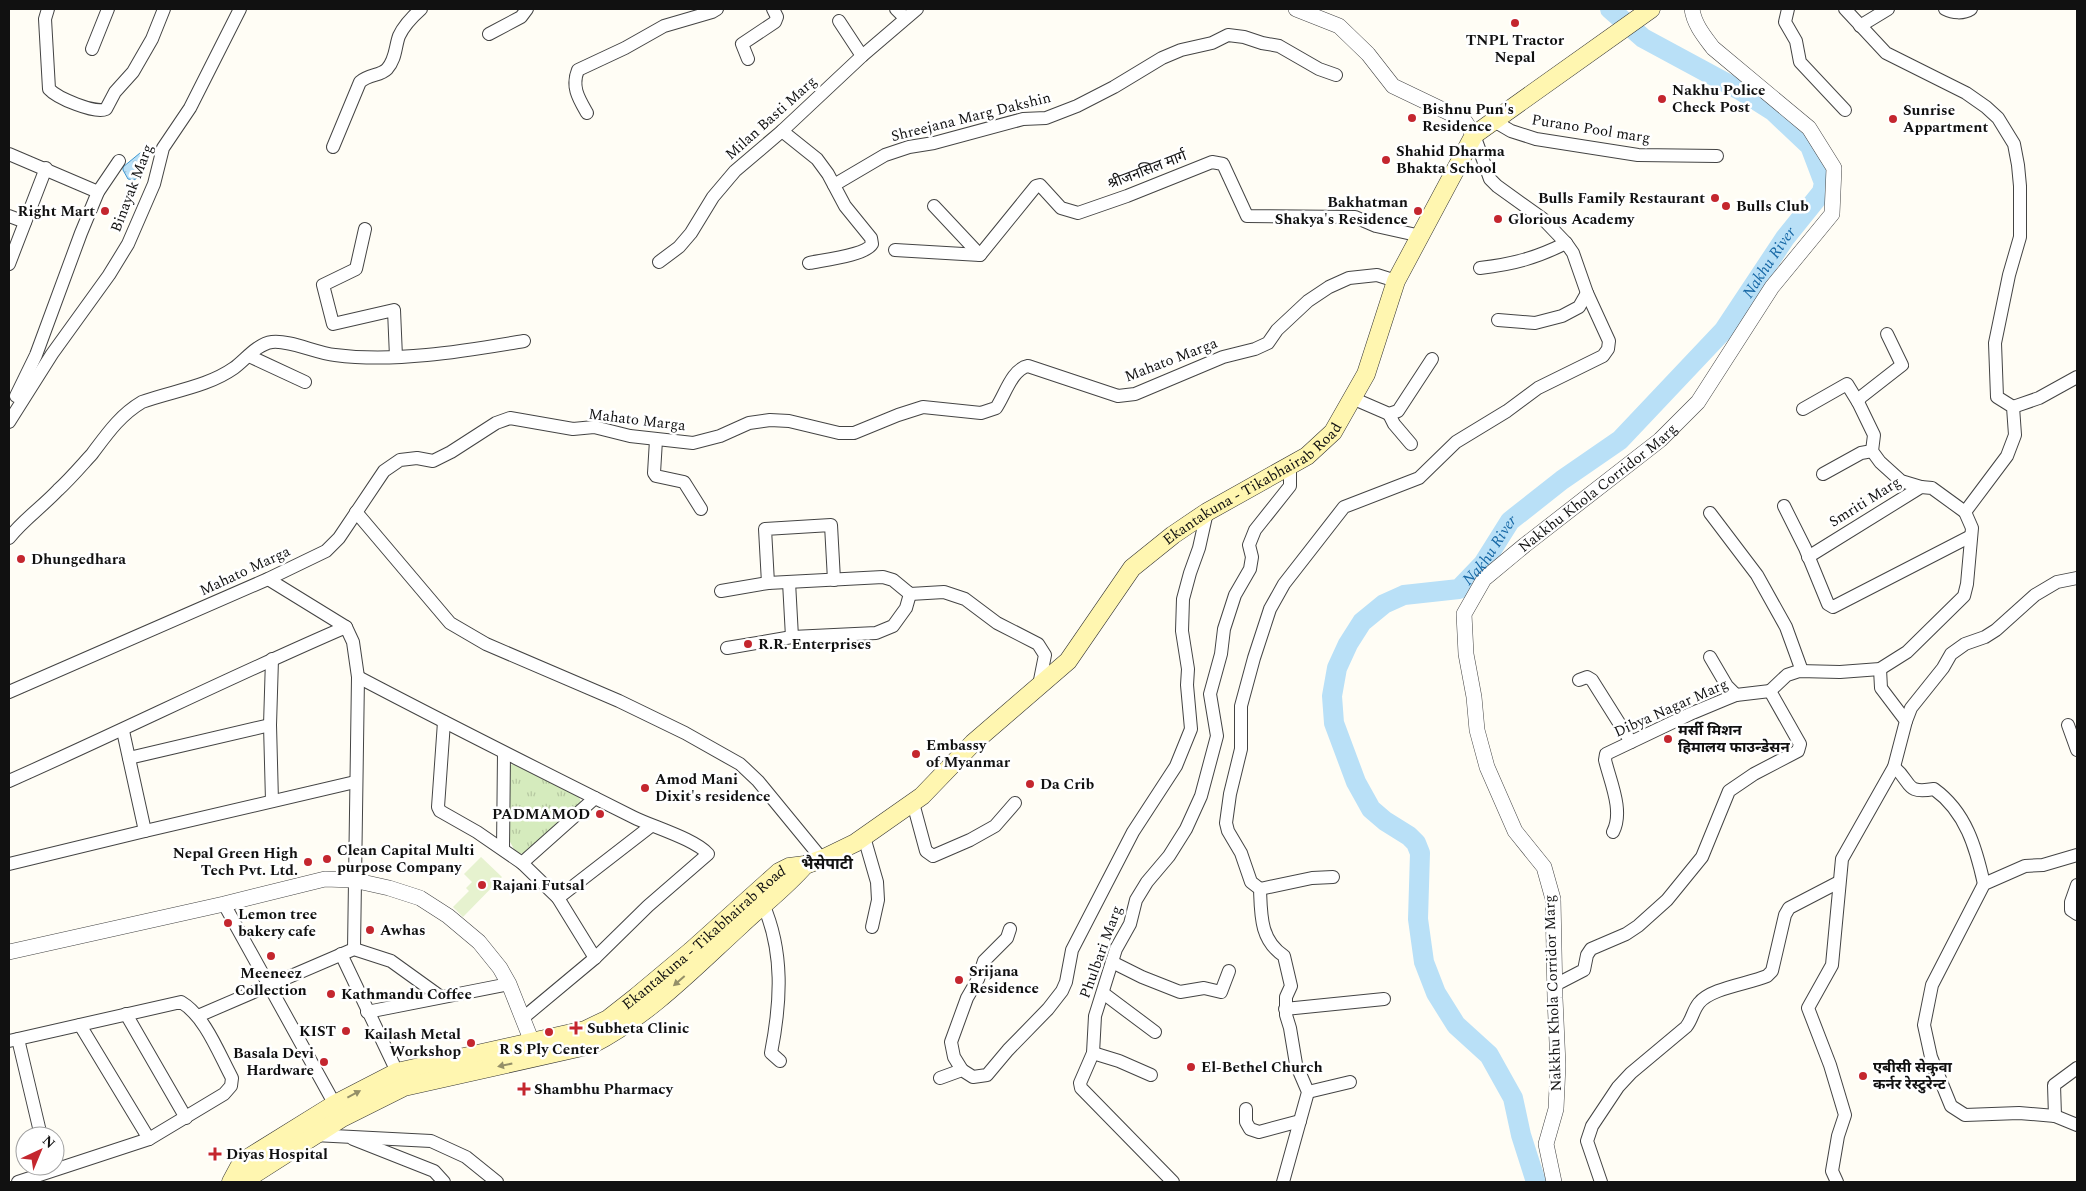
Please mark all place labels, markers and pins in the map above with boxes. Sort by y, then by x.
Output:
marker: TNPL Tractor Nepal [1509,17,1521,29]
place label: TNPL Tractor Nepal [1466,29,1565,69]
place label: Nakhu Police Check Post [1672,79,1765,119]
marker: Nakhu Police Check Post [1656,93,1668,105]
place label: Bishnu Pun's Residence [1422,98,1514,138]
place label: Sunrise Appartment [1903,99,1988,139]
marker: Bishnu Pun's Residence [1406,112,1418,124]
marker: Sunrise Appartment [1887,113,1899,125]
place label: Shahid Dharma Bhakta School [1396,140,1505,180]
marker: Shahid Dharma Bhakta School [1380,154,1392,166]
place label: Bulls Family Restaurant [1538,187,1705,210]
place label: Bakhatman Shakya's Residence [1275,191,1408,231]
marker: Bulls Family Restaurant [1709,192,1721,204]
place label: Bulls Club [1736,195,1809,218]
place label: Right Mart [18,200,95,223]
marker: Bulls Club [1720,200,1732,212]
marker: Right Mart [99,205,111,217]
marker: Bakhatman Shakya's Residence [1412,205,1424,217]
place label: Glorious Academy [1508,208,1635,231]
marker: Glorious Academy [1492,213,1504,225]
place label: Dhungedhara [31,548,126,571]
marker: Dhungedhara [15,553,27,565]
place label: R.R. Enterprises [758,633,871,656]
marker: R.R. Enterprises [742,638,754,650]
place label: मर्सी मिशन हिमालय फाउन्डेसन [1678,719,1790,759]
marker: मर्सी मिशन हिमालय फाउन्डेसन [1662,733,1674,745]
place label: Embassy of Myanmar [926,734,1011,774]
marker: Embassy of Myanmar [910,748,922,760]
place label: Amod Mani Dixit's residence [655,768,770,808]
place label: Da Crib [1040,773,1095,796]
marker: Da Crib [1024,778,1036,790]
marker: Amod Mani Dixit's residence [639,782,651,794]
place label: PADMAMOD [492,803,590,826]
marker: PADMAMOD [594,808,606,820]
place label: Clean Capital Multi purpose Company [337,839,475,879]
place label: Nepal Green High Tech Pvt. Ltd. [173,842,298,882]
marker: Clean Capital Multi purpose Company [321,853,333,865]
marker: Nepal Green High Tech Pvt. Ltd. [302,856,314,868]
place label: Rajani Futsal [492,874,585,897]
marker: Rajani Futsal [476,879,488,891]
place label: Lemon tree bakery cafe [238,903,317,943]
marker: Lemon tree bakery cafe [222,917,234,929]
place label: Awhas [380,919,426,942]
marker: Awhas [364,924,376,936]
marker: Meeneez Collection [265,950,277,962]
place label: Srijana Residence [969,960,1039,1000]
place label: Meeneez Collection [235,962,307,1002]
marker: Srijana Residence [953,974,965,986]
place label: Kathmandu Coffee [341,983,472,1006]
marker: Kathmandu Coffee [325,988,337,1000]
place label: Subheta Clinic [587,1017,689,1040]
place label: KIST [299,1020,336,1043]
marker: Subheta Clinic [569,1021,583,1035]
place label: Kailash Metal Workshop [364,1023,461,1063]
marker: KIST [340,1025,352,1037]
marker: R S Ply Center [543,1026,555,1038]
marker: Kailash Metal Workshop [465,1037,477,1049]
place label: R S Ply Center [499,1038,600,1061]
place label: Basala Devi Hardware [233,1042,314,1082]
marker: Basala Devi Hardware [318,1056,330,1068]
place label: El-Bethel Church [1201,1056,1323,1079]
place label: एबीसी सेकुवा कर्नर रेस्टुरेन्ट [1873,1056,1953,1096]
marker: El-Bethel Church [1185,1061,1197,1073]
marker: एबीसी सेकुवा कर्नर रेस्टुरेन्ट [1857,1070,1869,1082]
place label: Shambhu Pharmacy [534,1078,674,1101]
marker: Shambhu Pharmacy [518,1083,530,1095]
place label: Diyas Hospital [226,1143,328,1166]
marker: Diyas Hospital [208,1147,222,1161]

